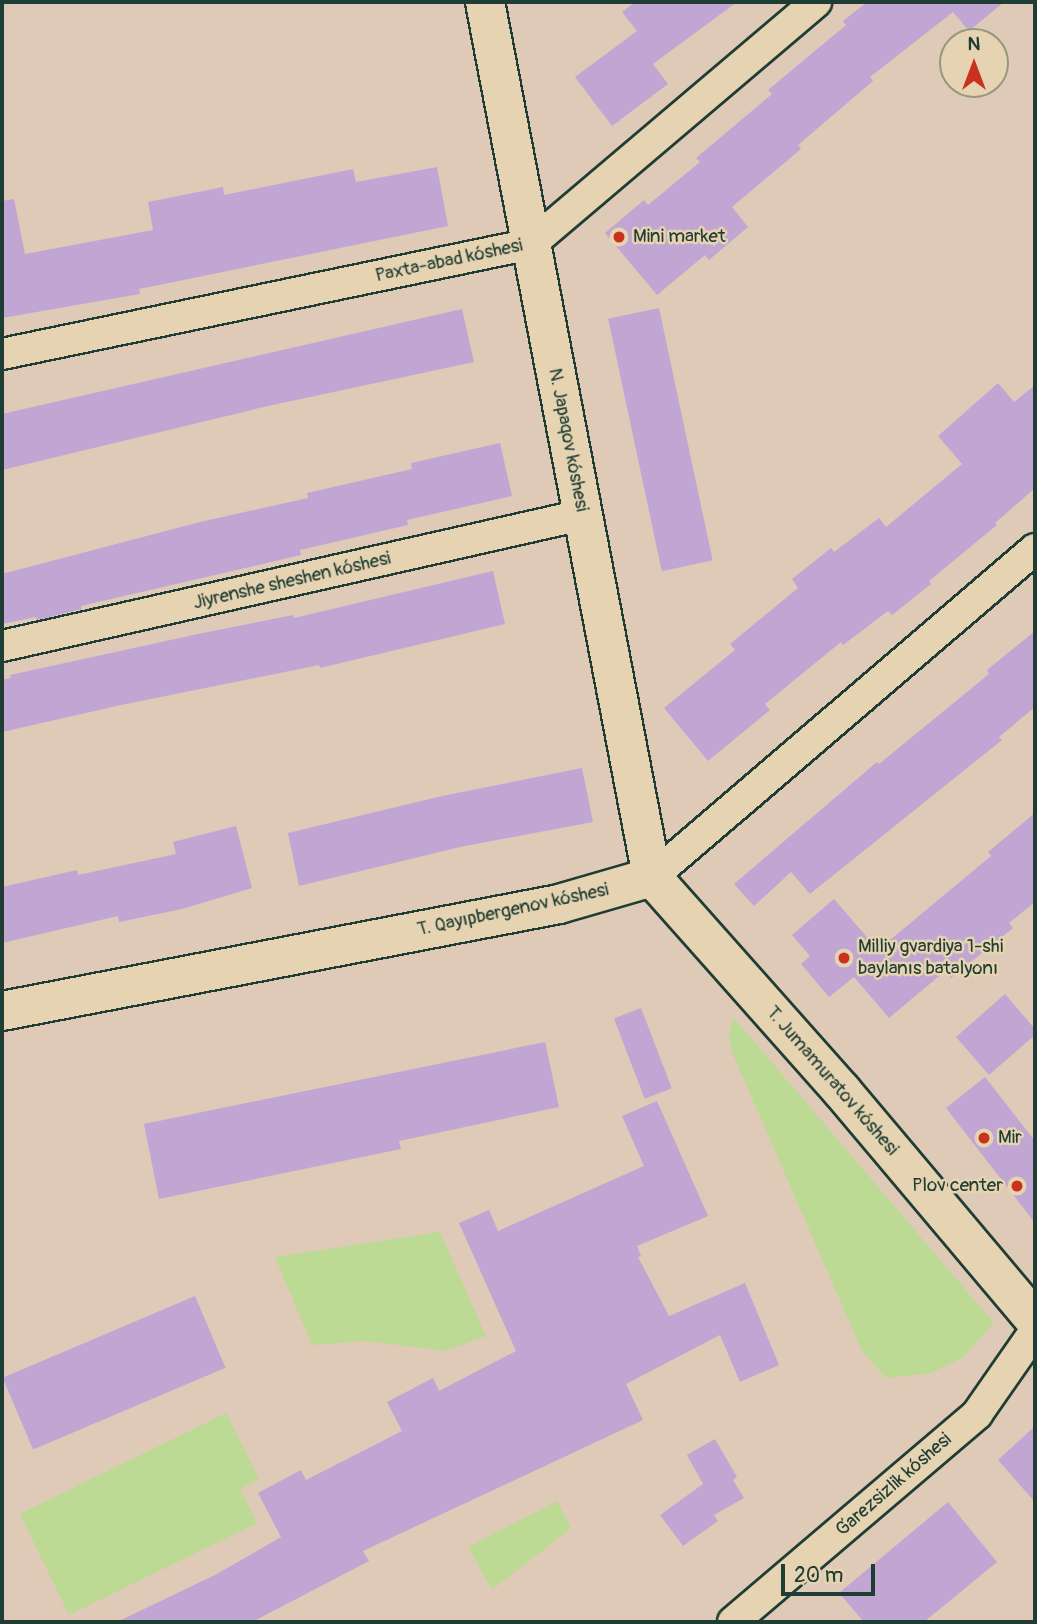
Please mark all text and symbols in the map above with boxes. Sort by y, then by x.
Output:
north arrow [939,28,1009,98]
text: N [968,32,980,56]
place label: Mini market [633,226,726,248]
marker: Mini market [611,229,627,245]
street label: Paxta-abad kóshesi [373,234,525,288]
street label: N. Japaqov kóshesi [543,366,593,514]
street label: Jiyrenshe sheshen kóshesi [191,547,393,615]
street label: T. Qayıpbergenov kóshesi [415,879,611,941]
place label: Milliy gvardiya 1-shi baylanıs batalyonı [858,936,1003,980]
marker: Milliy gvardiya 1-shi baylanıs batalyonı [836,950,852,966]
street label: T. Jumamuratov kóshesi [761,1002,903,1160]
place label: Mir [998,1127,1022,1149]
marker: Mir [976,1130,992,1146]
place label: Plov center [912,1175,1003,1197]
marker: Plov center [1009,1178,1025,1194]
street label: Ǵarezsizlik kóshesi [832,1429,956,1541]
scale bar [785,1550,880,1594]
text: 20 m [794,1562,843,1589]

